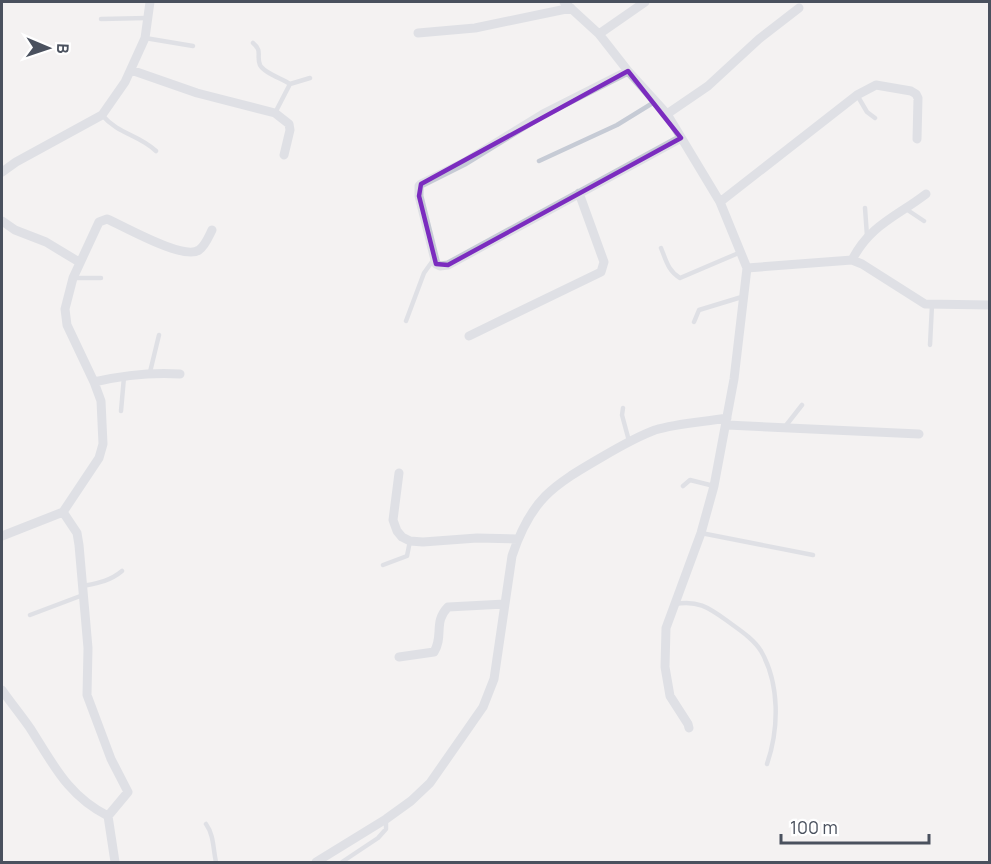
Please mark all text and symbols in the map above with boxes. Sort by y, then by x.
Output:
north arrow [18,18,78,78]
text: B [52,43,74,54]
scale bar [781,807,930,845]
text: 100 m [790,815,838,839]

